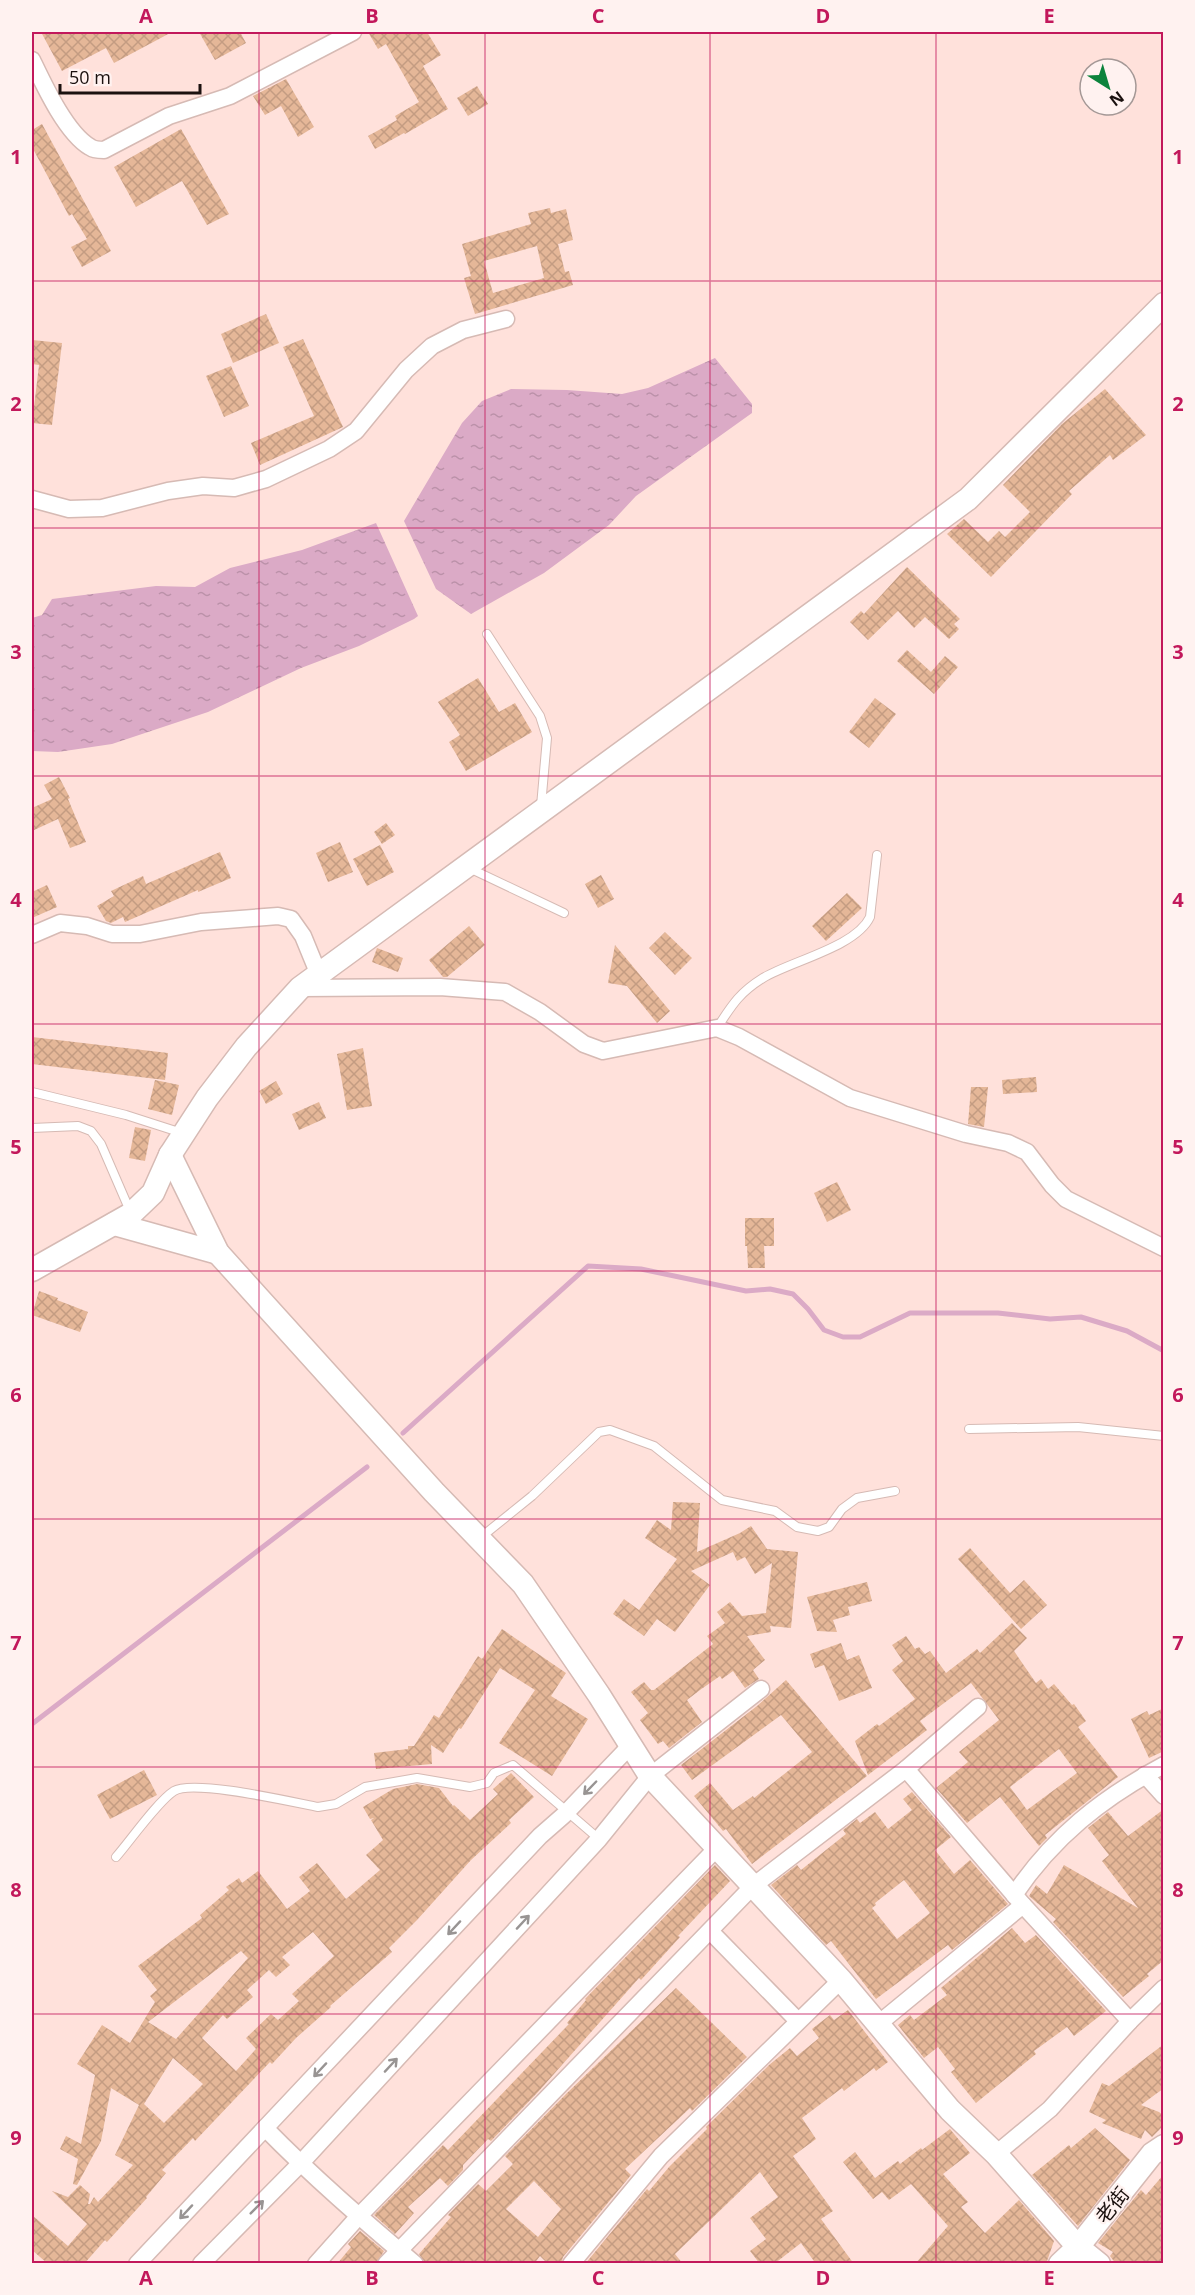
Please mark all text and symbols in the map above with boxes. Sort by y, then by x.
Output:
text: A [139,2,153,29]
text: B [365,2,379,29]
text: C [592,2,605,29]
text: D [816,2,830,29]
text: E [1043,2,1055,29]
scale bar [60,57,200,95]
north arrow [1078,57,1138,117]
text: 50 m [69,65,111,89]
text: N [1105,86,1129,112]
text: 1 [10,143,22,170]
text: 1 [1172,143,1184,170]
text: 2 [10,390,22,417]
text: 2 [1172,390,1184,417]
text: 3 [10,638,22,665]
text: 3 [1172,638,1184,665]
text: 4 [10,886,22,913]
text: 4 [1172,886,1184,913]
text: 5 [10,1133,22,1160]
text: 5 [1172,1133,1184,1160]
text: 6 [10,1381,22,1408]
text: 6 [1172,1381,1184,1408]
text: 7 [10,1629,22,1656]
text: 7 [1172,1629,1184,1656]
one-way arrow [583,1780,597,1795]
text: 8 [10,1876,22,1903]
text: 8 [1172,1876,1184,1903]
one-way arrow [516,1914,530,1929]
one-way arrow [447,1920,461,1935]
one-way arrow [384,2058,398,2073]
one-way arrow [313,2062,327,2077]
text: 9 [10,2124,22,2151]
text: 9 [1172,2124,1184,2151]
street label: 老街 [1089,2181,1135,2229]
one-way arrow [250,2199,264,2214]
one-way arrow [179,2204,193,2219]
text: A [139,2264,153,2291]
text: B [365,2264,379,2291]
text: C [592,2264,605,2291]
text: D [816,2264,830,2291]
text: E [1043,2264,1055,2291]

